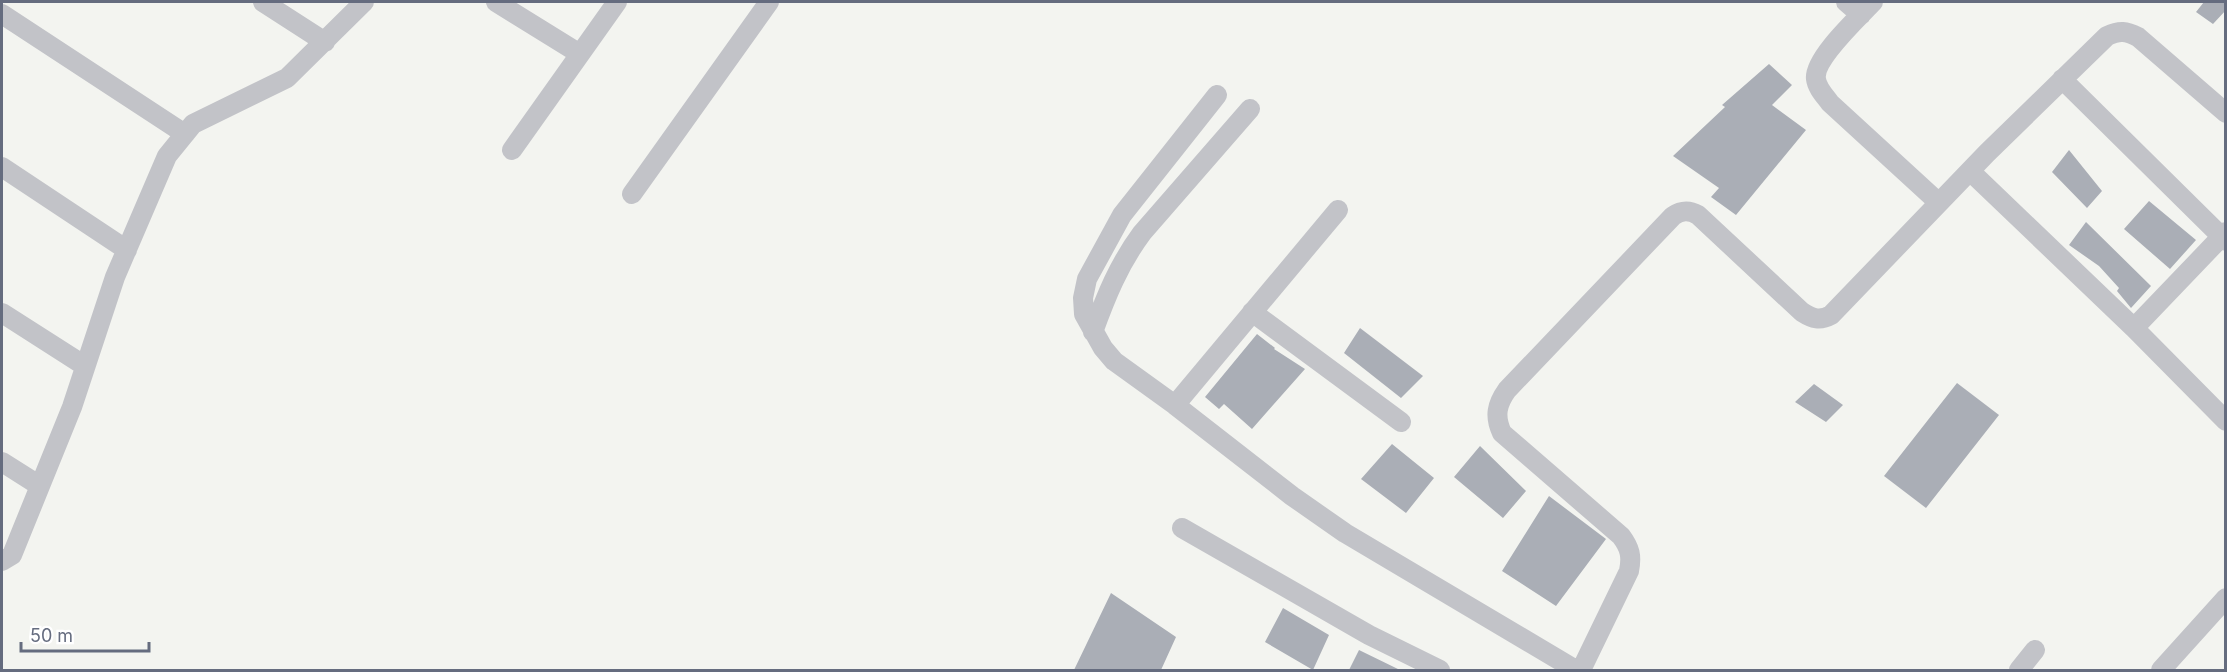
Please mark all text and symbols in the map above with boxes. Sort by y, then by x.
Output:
scale bar [21,615,148,653]
text: 50 m [30,625,73,646]

